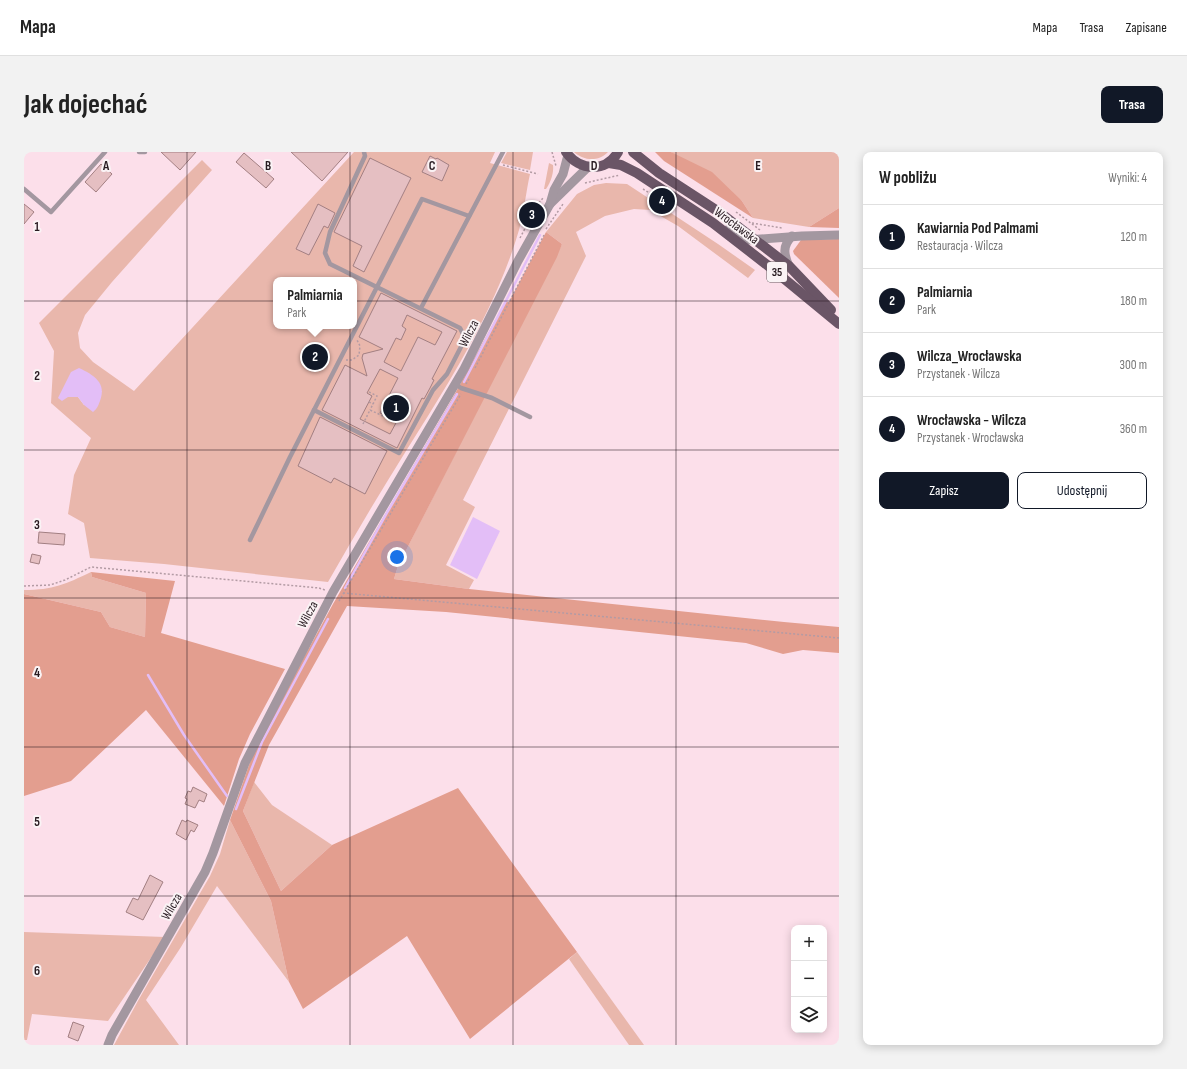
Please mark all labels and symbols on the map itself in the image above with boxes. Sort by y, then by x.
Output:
text: A [102,158,110,174]
text: B [265,158,271,174]
text: C [429,158,436,174]
text: D [591,158,598,174]
text: E [755,158,761,174]
pin: 4 [649,186,675,216]
pin: 3 [519,200,545,230]
street label: Wrocławska [711,204,762,248]
text: 1 [34,219,40,235]
road number: 35 [767,262,787,282]
street label: Wilcza [455,317,482,350]
pin: 2 [302,342,328,372]
text: 2 [34,368,40,384]
pin: 1 [383,393,409,423]
text: 3 [34,517,40,533]
your location [387,547,407,567]
street label: Wilcza [294,598,322,631]
text: 4 [34,665,40,681]
text: 5 [34,814,40,830]
street label: Wilcza [158,890,186,923]
text: 6 [34,963,40,979]

